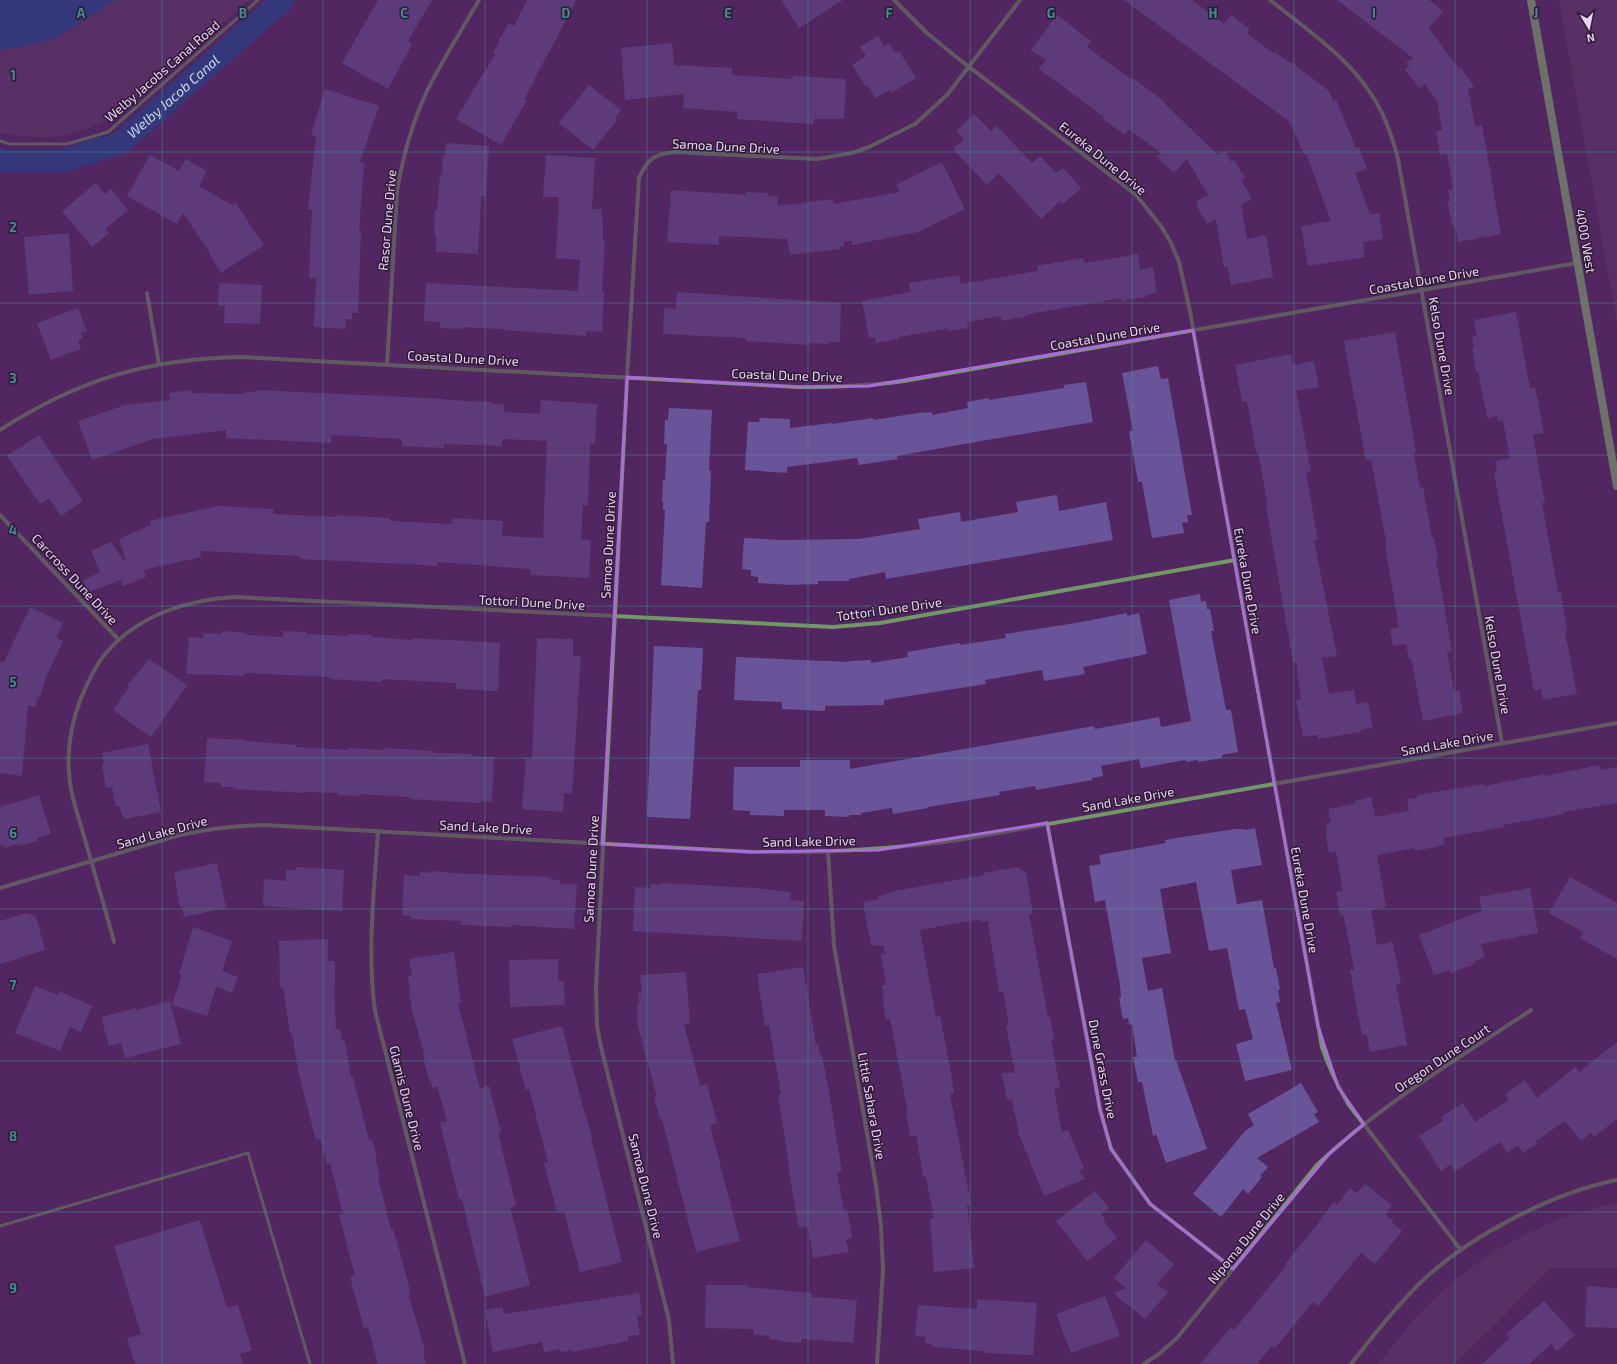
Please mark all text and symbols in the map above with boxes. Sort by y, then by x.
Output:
text: A [77,5,86,21]
text: B [239,5,247,21]
text: C [400,5,408,21]
text: D [562,5,571,21]
text: E [724,5,732,21]
text: F [885,5,893,21]
text: G [1047,5,1055,21]
text: H [1209,5,1218,21]
text: I [1372,5,1376,21]
text: J [1534,5,1538,21]
north arrow [1569,8,1609,48]
street label: Welby Jacobs Canal Road [101,17,223,125]
text: N [1586,31,1596,45]
water label: Welby Jacob Canal [123,51,223,142]
text: 1 [10,67,16,83]
street label: Eureka Dune Drive [1056,118,1150,198]
street label: Samoa Dune Drive [672,135,780,157]
street label: Rasor Dune Drive [375,169,399,271]
street label: 4000 West [1572,208,1600,274]
text: 2 [9,219,17,235]
street label: Coastal Dune Drive [1368,262,1480,298]
street label: Kelso Dune Drive [1425,296,1459,396]
street label: Coastal Dune Drive [1049,318,1161,354]
street label: Coastal Dune Drive [407,347,519,369]
street label: Coastal Dune Drive [731,365,843,385]
text: 3 [9,370,17,386]
street label: Samoa Dune Drive [597,491,619,599]
text: 4 [9,522,17,538]
street label: Eureka Dune Drive [1231,527,1265,635]
street label: Carcross Dune Drive [29,530,121,628]
street label: Tottori Dune Drive [478,591,586,613]
street label: Tottori Dune Drive [835,594,943,624]
street label: Kelso Dune Drive [1481,615,1515,715]
text: 5 [9,674,17,690]
street label: Sand Lake Drive [1400,727,1494,759]
street label: Sand Lake Drive [1081,783,1175,815]
street label: Sand Lake Drive [115,812,209,852]
street label: Samoa Dune Drive [580,815,602,923]
street label: Sand Lake Drive [439,817,533,837]
text: 6 [9,825,17,841]
street label: Sand Lake Drive [762,832,856,850]
street label: Eureka Dune Drive [1288,846,1322,954]
text: 7 [10,977,17,993]
street label: Dune Grass Drive [1086,1018,1120,1120]
street label: Oregon Dune Court [1391,1020,1493,1096]
street label: Glamis Dune Drive [386,1044,428,1152]
street label: Little Sahara Drive [855,1051,889,1161]
text: 8 [9,1128,17,1144]
street label: Samoa Dune Drive [625,1132,667,1240]
street label: Nipoma Dune Drive [1204,1189,1288,1287]
text: 9 [9,1280,17,1296]

